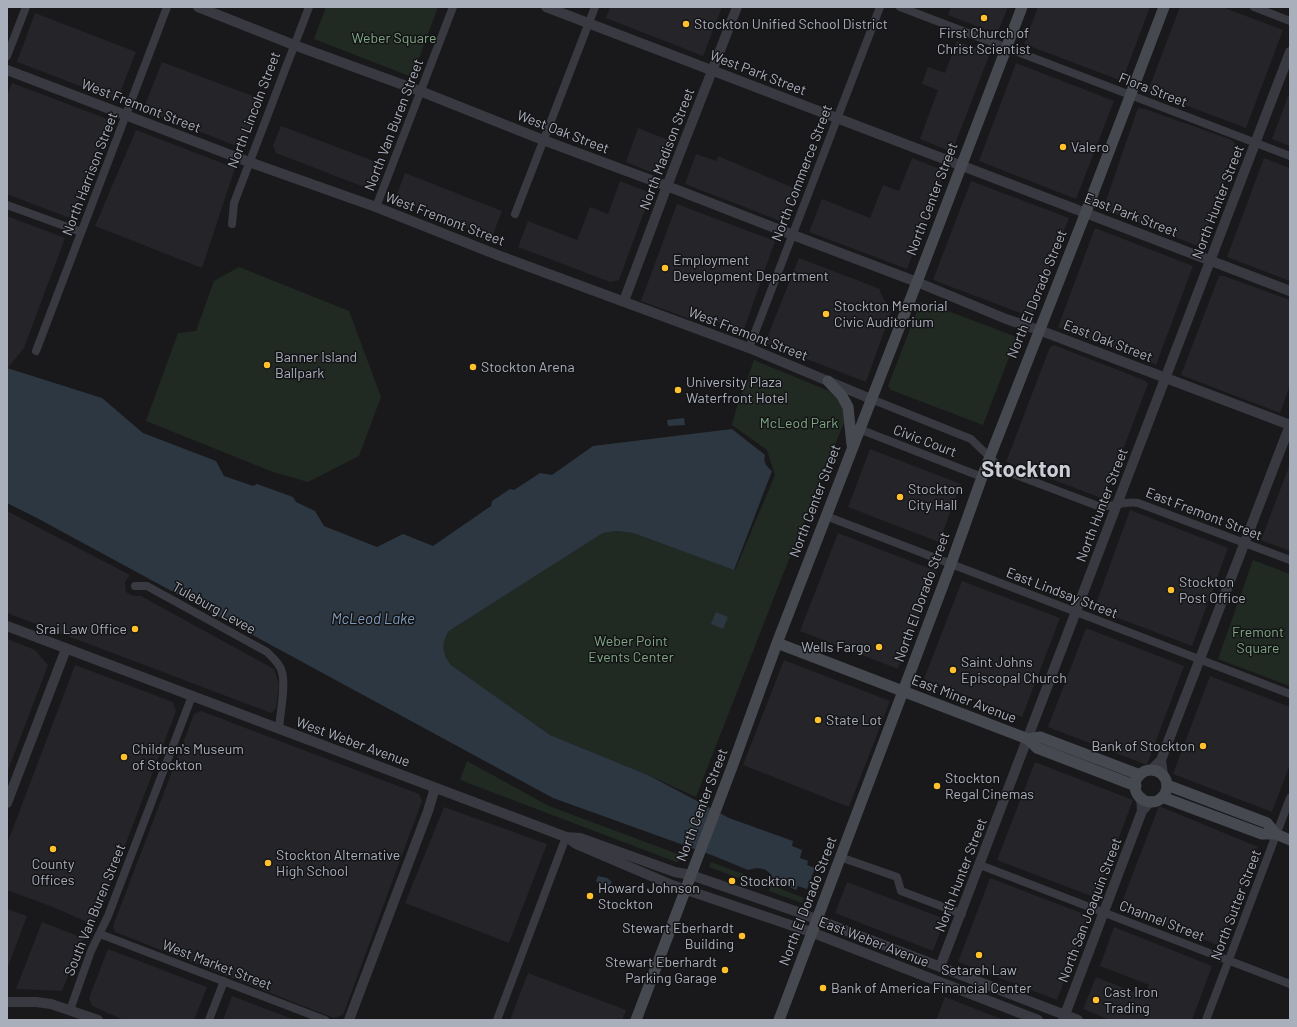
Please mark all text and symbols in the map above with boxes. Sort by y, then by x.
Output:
marker: First Church of Christ Scientist [979,13,989,23]
place label: Stockton Unified School District [694,16,888,32]
marker: Stockton Unified School District [681,19,691,29]
place label: First Church of Christ Scientist [937,25,1031,58]
park label: Weber Square [351,30,437,46]
street label: West Park Street [707,47,809,99]
street label: North Lincoln Street [224,49,284,171]
street label: North Van Buren Street [361,57,427,193]
street label: Flora Street [1116,69,1190,111]
street label: West Fremont Street [79,75,203,137]
street label: North Madison Street [636,86,698,212]
street label: North Commerce Street [768,102,836,244]
street label: West Oak Street [515,107,611,157]
street label: North Harrison Street [59,110,121,238]
place label: Valero [1071,139,1109,155]
street label: North Center Street [903,140,961,258]
marker: Valero [1058,142,1068,152]
street label: North Hunter Street [1189,143,1247,261]
street label: West Fremont Street [383,188,507,250]
street label: East Park Street [1082,189,1180,241]
street label: North El Dorado Street [1004,227,1070,361]
place label: Employment Development Department [673,252,829,284]
marker: Employment Development Department [660,263,670,273]
place label: Stockton Memorial Civic Auditorium [834,298,947,330]
street label: West Fremont Street [686,303,810,365]
marker: Stockton Memorial Civic Auditorium [821,309,831,319]
street label: East Oak Street [1061,316,1155,366]
place label: Banner Island Ballpark [275,349,357,382]
place label: Stockton Arena [481,359,575,375]
marker: Banner Island Ballpark [262,360,272,370]
marker: Stockton Arena [468,362,478,372]
place label: University Plaza Waterfront Hotel [686,374,788,406]
marker: University Plaza Waterfront Hotel [673,385,683,395]
park label: McLeod Park [760,415,838,431]
street label: Civic Court [891,421,959,461]
street label: North Center Street [786,442,844,560]
street label: North Hunter Street [1073,446,1131,564]
district label: Stockton [981,457,1071,483]
place label: Stockton City Hall [908,481,963,514]
street label: East Fremont Street [1143,484,1265,544]
marker: Stockton City Hall [895,492,905,502]
street label: North El Dorado Street [891,530,953,664]
street label: East Lindsay Street [1004,564,1120,622]
place label: Stockton Post Office [1179,574,1246,606]
street label: Tuleburg Levee [169,578,259,638]
marker: Stockton Post Office [1166,585,1176,595]
water label: McLeod Lake [331,610,415,628]
place label: Srai Law Office [36,621,127,637]
marker: Srai Law Office [130,624,140,634]
park label: Fremont Square [1232,624,1284,656]
park label: Weber Point Events Center [588,633,674,666]
place label: Wells Fargo [801,639,871,655]
marker: Wells Fargo [874,642,884,652]
place label: Saint Johns Episcopal Church [961,654,1067,686]
marker: Saint Johns Episcopal Church [948,665,958,675]
street label: East Miner Avenue [909,671,1019,727]
place label: State Lot [826,712,882,728]
street label: West Weber Avenue [294,714,412,770]
marker: State Lot [813,715,823,725]
place label: Bank of Stockton [1091,738,1195,754]
place label: Children's Museum of Stockton [132,741,244,774]
marker: Bank of Stockton [1198,741,1208,751]
street label: North Center Street [673,746,731,864]
marker: Children's Museum of Stockton [119,752,129,762]
place label: Stockton Regal Cinemas [945,770,1034,802]
marker: Stockton Regal Cinemas [932,781,942,791]
street label: North Hunter Street [932,816,990,934]
street label: North El Dorado Street [776,834,840,968]
street label: North San Joaquin Street [1055,835,1125,985]
street label: South Van Buren Street [61,842,129,978]
marker: County Offices [48,844,58,854]
place label: Stockton Alternative High School [276,847,400,880]
street label: North Sutter Street [1207,847,1265,963]
place label: County Offices [31,856,75,888]
marker: Stockton Alternative High School [263,858,273,868]
place label: Stockton [740,873,795,889]
marker: Stockton [727,876,737,886]
place label: Howard Johnson Stockton [598,880,700,912]
marker: Howard Johnson Stockton [585,891,595,901]
street label: Channel Street [1117,897,1207,945]
street label: East Weber Avenue [817,913,931,971]
place label: Stewart Eberhardt Building [622,920,734,952]
marker: Stewart Eberhardt Building [737,931,747,941]
street label: West Market Street [160,936,274,994]
marker: Setareh Law [974,950,984,960]
place label: Stewart Eberhardt Parking Garage [605,954,717,986]
place label: Setareh Law [941,962,1017,978]
marker: Stewart Eberhardt Parking Garage [720,965,730,975]
place label: Bank of America Financial Center [831,980,1031,996]
marker: Bank of America Financial Center [818,983,828,993]
place label: Cast Iron Trading [1104,984,1158,1016]
marker: Cast Iron Trading [1091,995,1101,1005]

